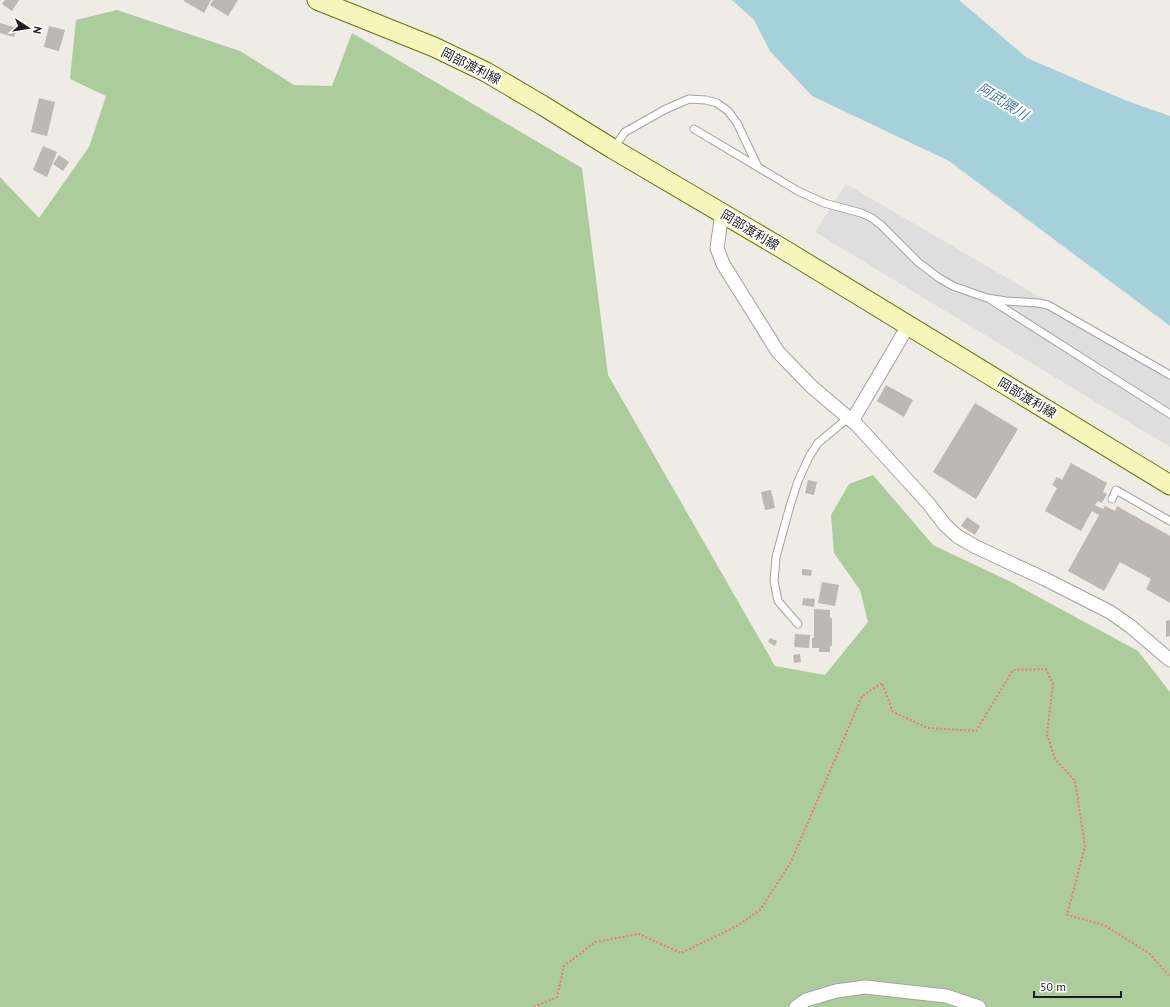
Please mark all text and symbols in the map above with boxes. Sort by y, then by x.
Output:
north arrow [8,8,48,48]
text: N [30,25,45,35]
street label: 岡部渡利線 [438,44,504,88]
water label: 阿武隈川 [974,79,1033,125]
street label: 岡部渡利線 [718,206,782,254]
street label: 岡部渡利線 [995,374,1059,422]
scale bar [1034,973,1121,999]
text: 50 m [1040,979,1066,994]

